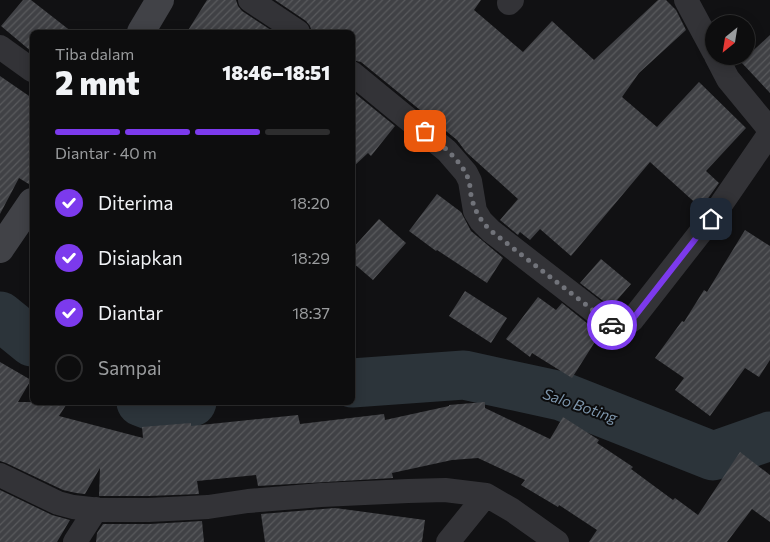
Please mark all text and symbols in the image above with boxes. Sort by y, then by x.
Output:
north arrow [705,15,755,65]
map controls [705,15,755,65]
text: Tiba dalam [55,44,134,63]
text: 18:46–18:51 [222,61,330,84]
text: 2 mnt [55,62,140,102]
pin [404,110,446,152]
icon: bag [411,117,439,145]
text: Diantar · 40 m [55,143,157,162]
icon: check [55,189,83,217]
text: Diterima [98,191,174,214]
text: 18:20 [290,193,330,212]
pin [690,198,732,240]
icon: home [697,205,725,233]
icon: check [55,244,83,272]
text: Disiapkan [98,246,183,269]
text: 18:29 [291,248,330,267]
icon: check [55,299,83,327]
courier [587,300,637,350]
text: Diantar [98,301,163,324]
text: 18:37 [292,303,330,322]
icon: car [598,311,626,339]
text: Sampai [98,356,162,379]
water label: Salo Boting [541,384,621,426]

